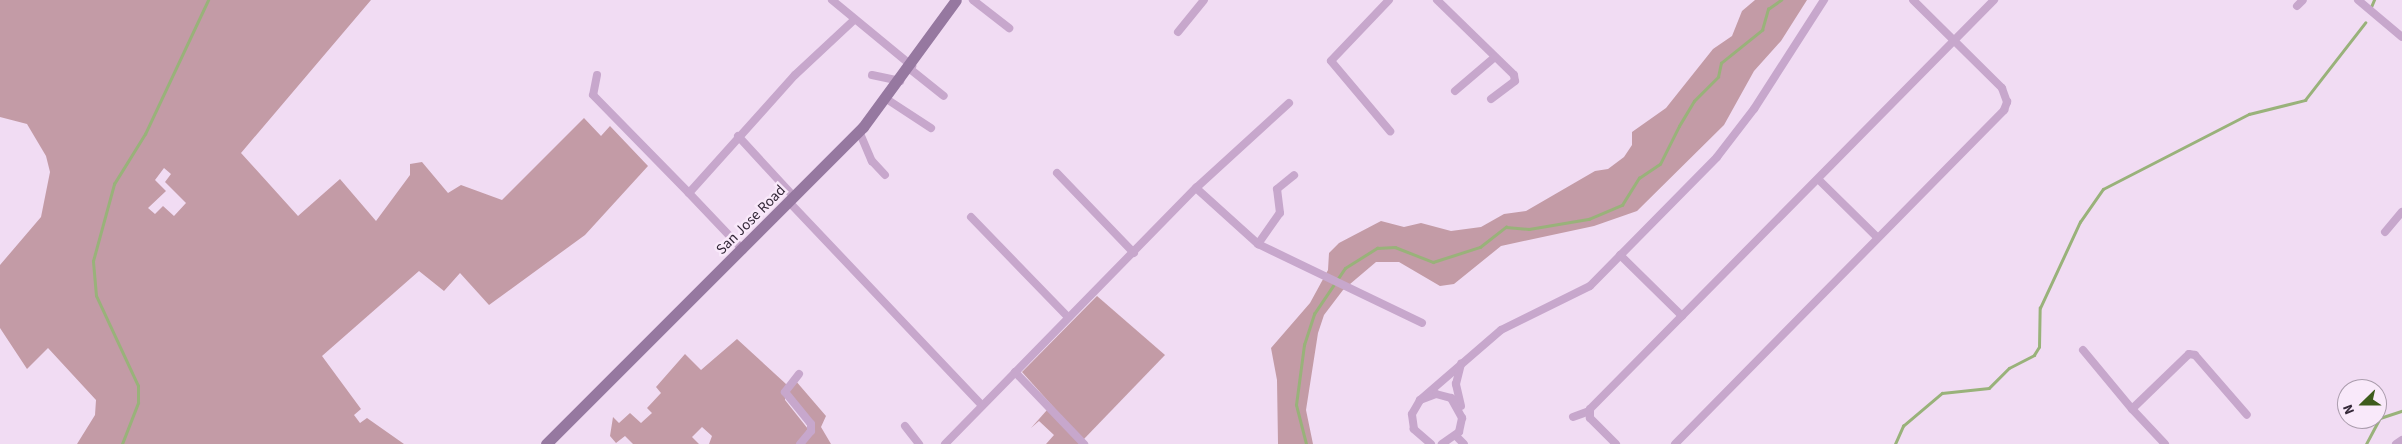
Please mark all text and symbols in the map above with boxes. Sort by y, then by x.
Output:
street label: San Jose Road [712,181,790,259]
north arrow [2337,379,2387,429]
text: N [2338,401,2360,417]

